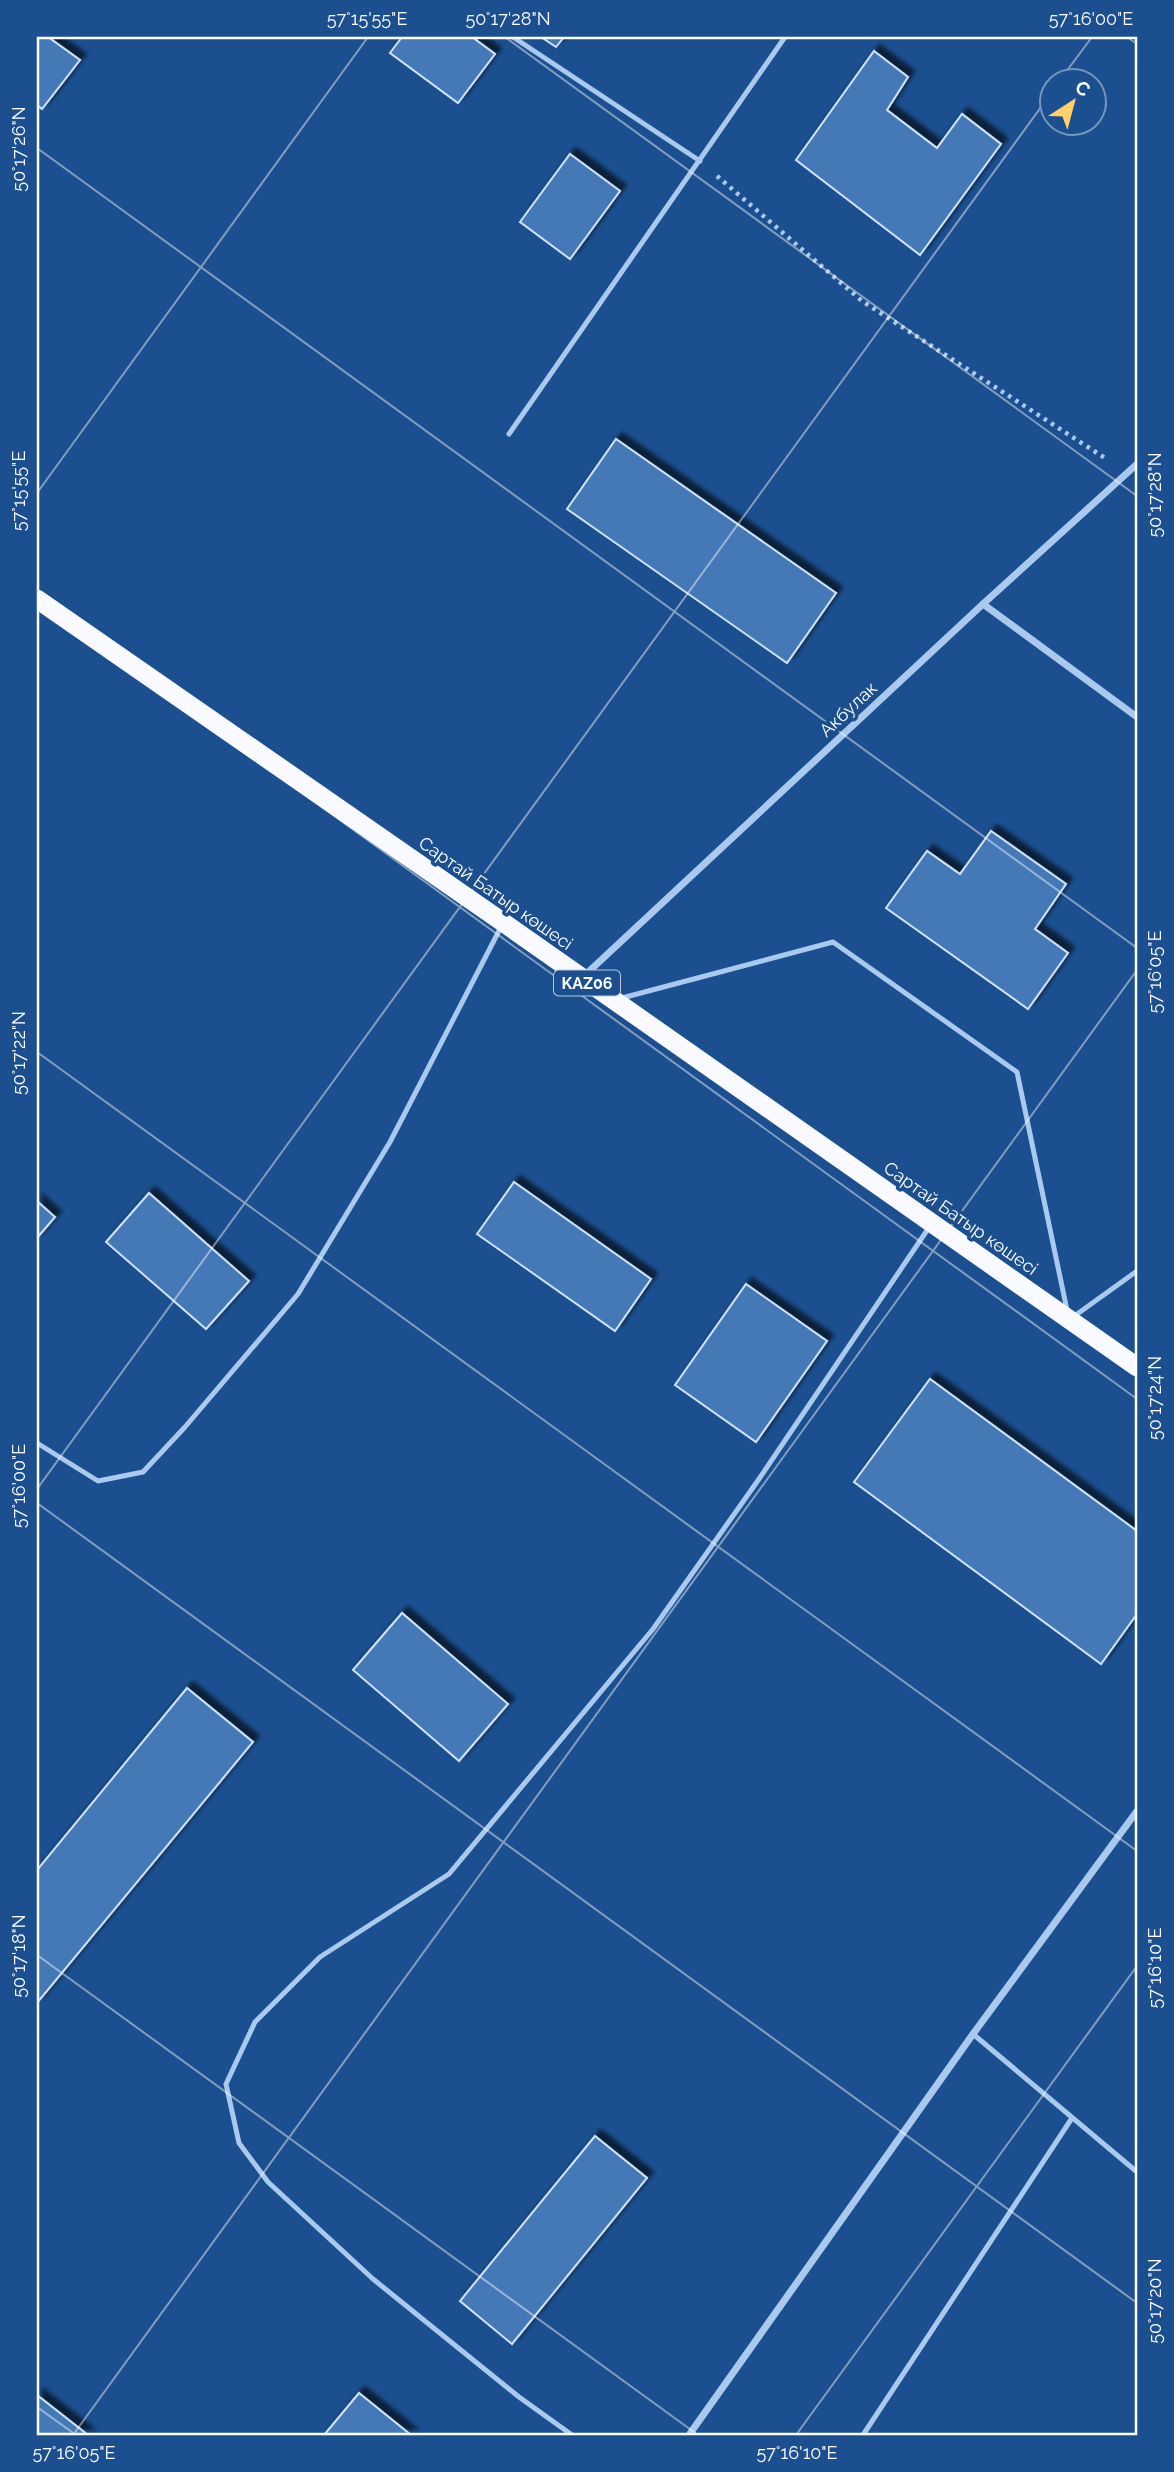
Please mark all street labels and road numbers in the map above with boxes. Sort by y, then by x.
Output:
street label: Акбулак [815,677,881,741]
street label: Сартай Батыр көшесі [415,832,577,954]
road number: KАZ06 [554,970,620,995]
street label: Сартай Батыр көшесі [880,1157,1042,1279]

